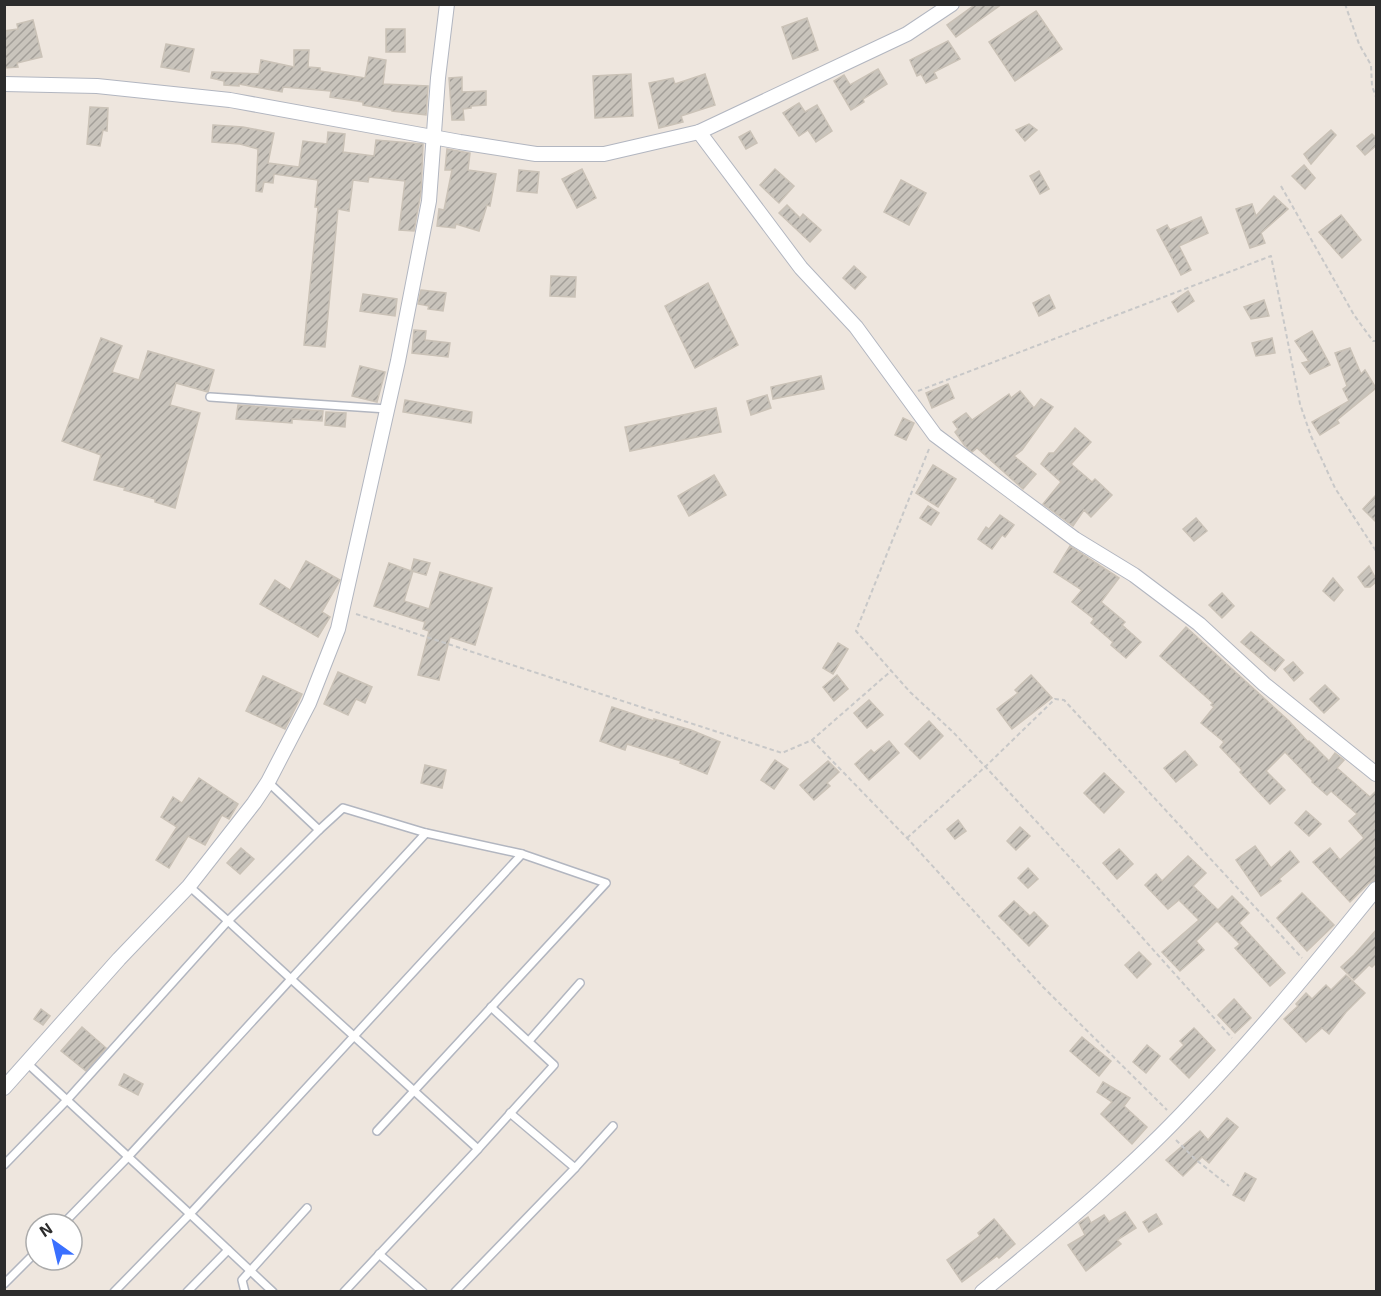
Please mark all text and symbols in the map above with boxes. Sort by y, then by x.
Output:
north arrow [24,1212,84,1272]
text: N [35,1218,55,1240]

